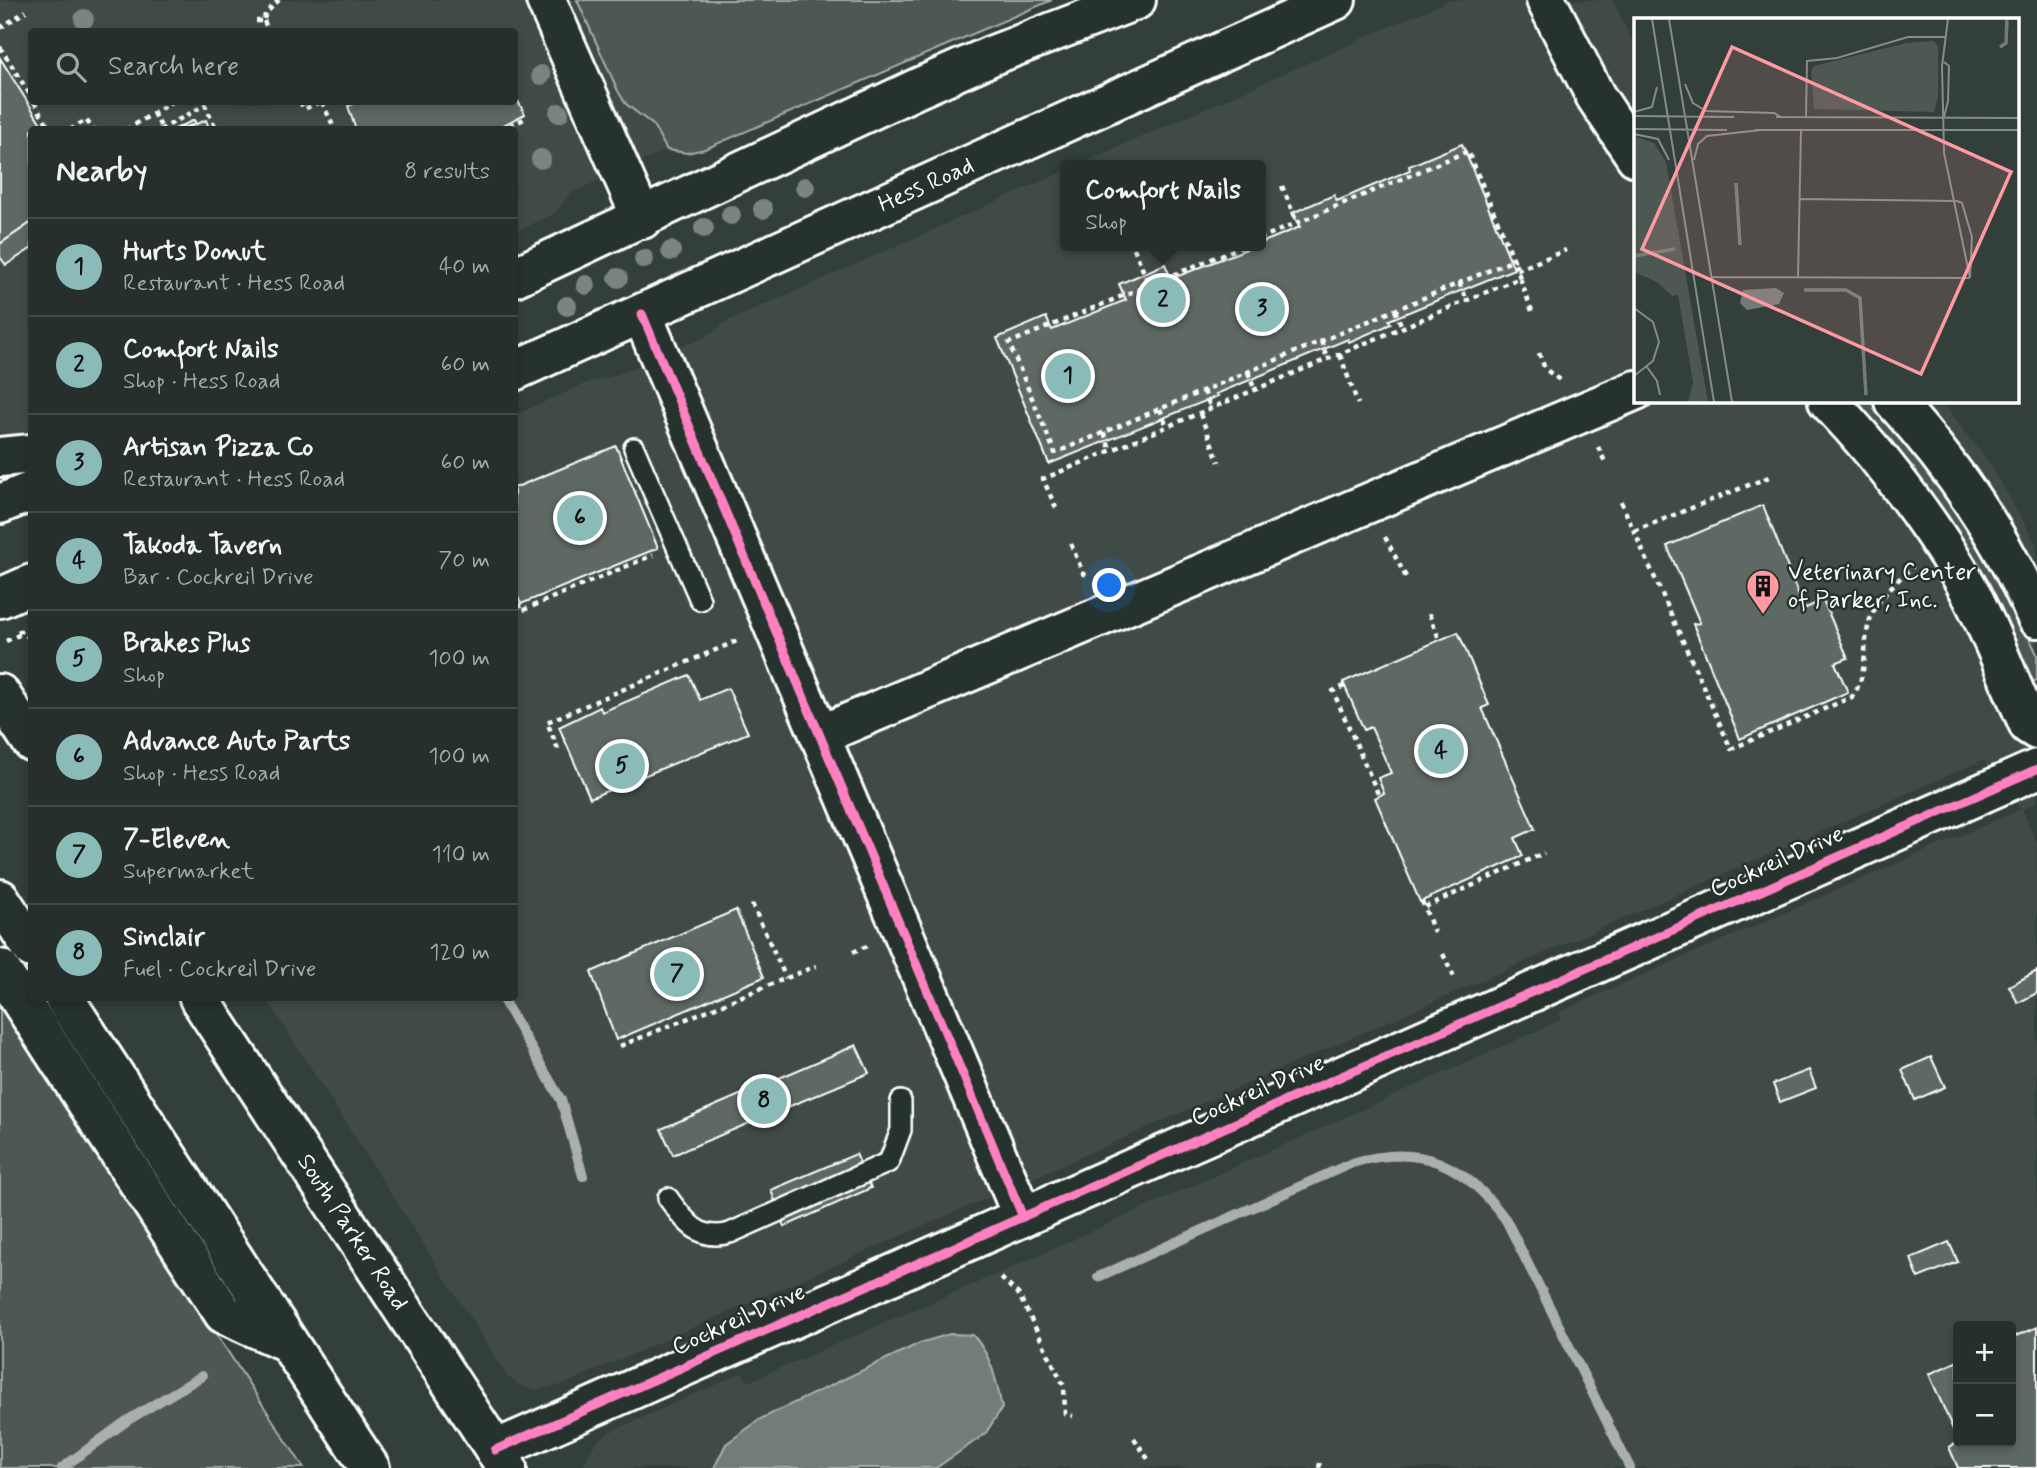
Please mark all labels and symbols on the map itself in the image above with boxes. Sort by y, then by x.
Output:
inset map [1634,18,2020,402]
street label: Hess Road [873,150,979,220]
pin: 2 [1140,274,1186,326]
pin: 3 [1239,283,1285,335]
pin: 1 [1045,350,1091,402]
pin: 6 [557,492,603,544]
place label: Veterinary Center of Parker, Inc. [1788,557,1976,616]
building icon: Veterinary Center of Parker, Inc. [1744,567,1782,616]
your location [1092,568,1126,602]
pin: 4 [1418,725,1464,777]
pin: 5 [599,740,645,792]
street label: Cockreil Drive [1705,819,1849,905]
pin: 7 [654,948,700,1000]
street label: Cockreil Drive [1186,1048,1330,1134]
pin: 8 [741,1075,787,1127]
street label: South Parker Road [290,1148,415,1317]
street label: Cockreil Drive [667,1277,811,1363]

